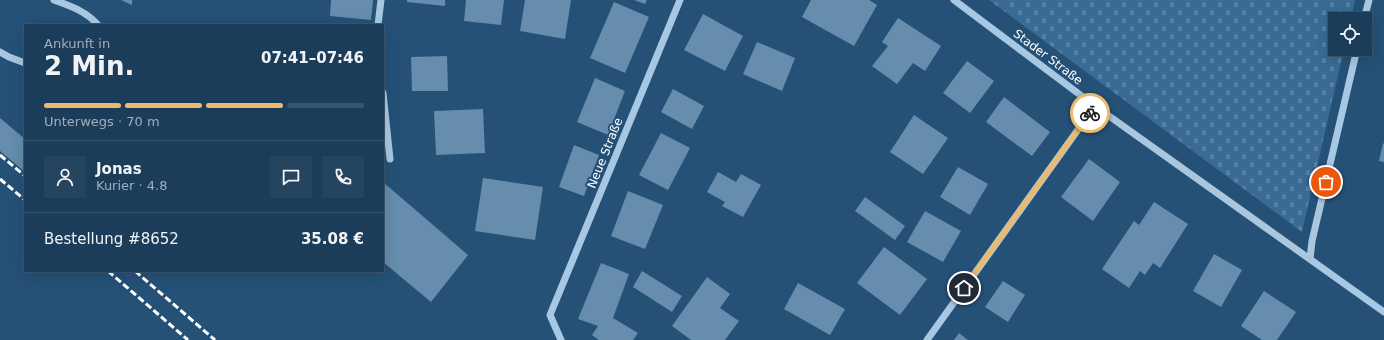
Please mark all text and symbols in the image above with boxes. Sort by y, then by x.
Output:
map controls [1328,12,1372,56]
button: locate [1328,12,1372,56]
street label: Stader Straße [1011,26,1085,88]
text: Ankunft in [44,36,110,51]
text: 07:41–07:46 [261,49,364,67]
text: 2 Min. [44,51,134,81]
courier [1070,93,1110,133]
icon: bike [1079,102,1101,124]
text: Unterwegs · 70 m [44,114,160,129]
street label: Neue Straße [585,116,625,190]
button: person [44,156,86,198]
button: chat [270,156,312,198]
button: phone [322,156,364,198]
text: Jonas [96,160,142,178]
pin [1309,165,1343,199]
icon: bag [1315,171,1337,193]
text: Kurier · 4.8 [96,178,168,193]
text: Bestellung #8652 [44,230,179,248]
text: 35.08 € [301,230,364,248]
pin [947,271,981,305]
icon: home [953,277,975,299]

